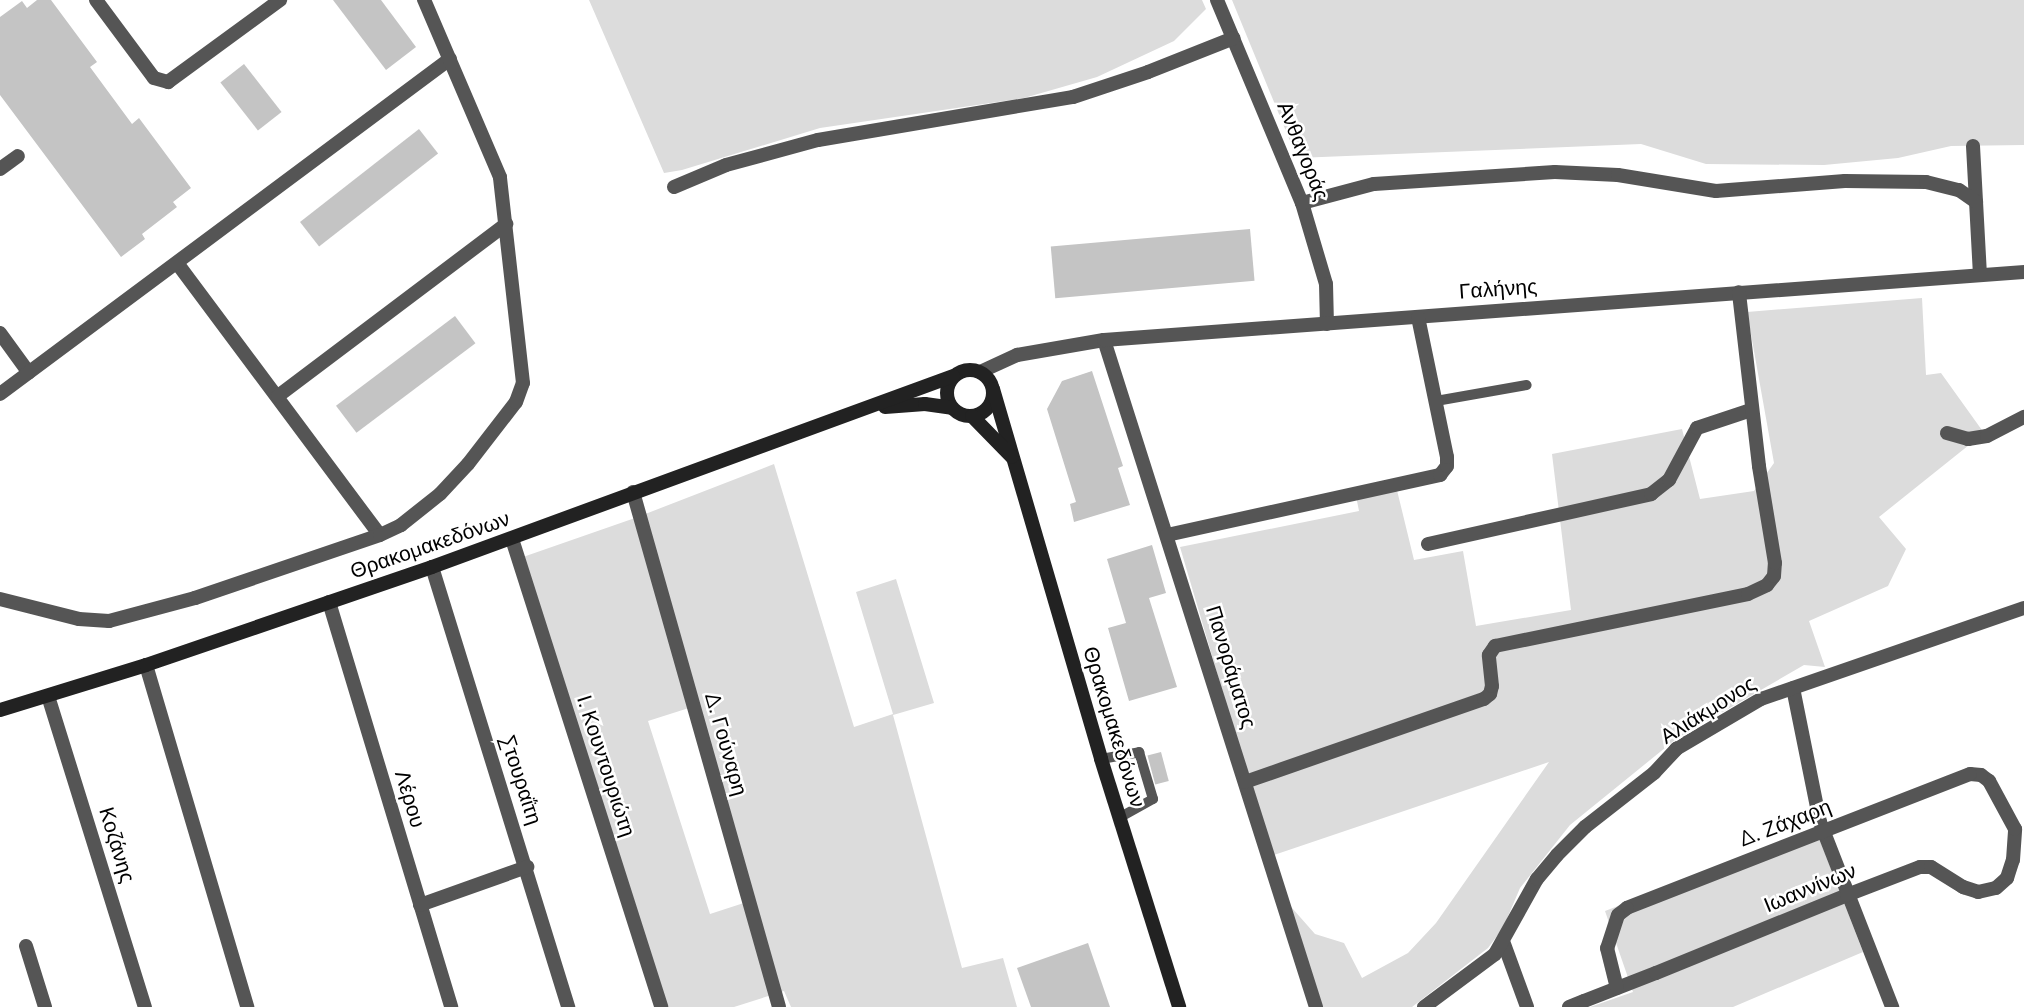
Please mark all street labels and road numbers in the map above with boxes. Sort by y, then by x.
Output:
street label: Ανθαγοράς [1272,98,1334,204]
street label: Γαλήνης [1458,274,1538,304]
street label: Θρακομακεδόνων [347,506,513,584]
street label: Πανοράματος [1200,602,1262,732]
street label: Θρακομακεδόνων [1078,644,1150,810]
street label: Αλιάκμονος [1656,671,1760,749]
street label: Δ. Γούναρη [699,689,753,799]
street label: Ι. Κουντουριώτη [571,692,641,840]
street label: Στουραΐτη [495,732,547,828]
street label: Λέρου [389,767,431,831]
street label: Δ. Ζάχαρη [1735,794,1835,852]
street label: Κοζάνης [94,804,140,886]
street label: Ιωαννίνων [1760,858,1860,918]

